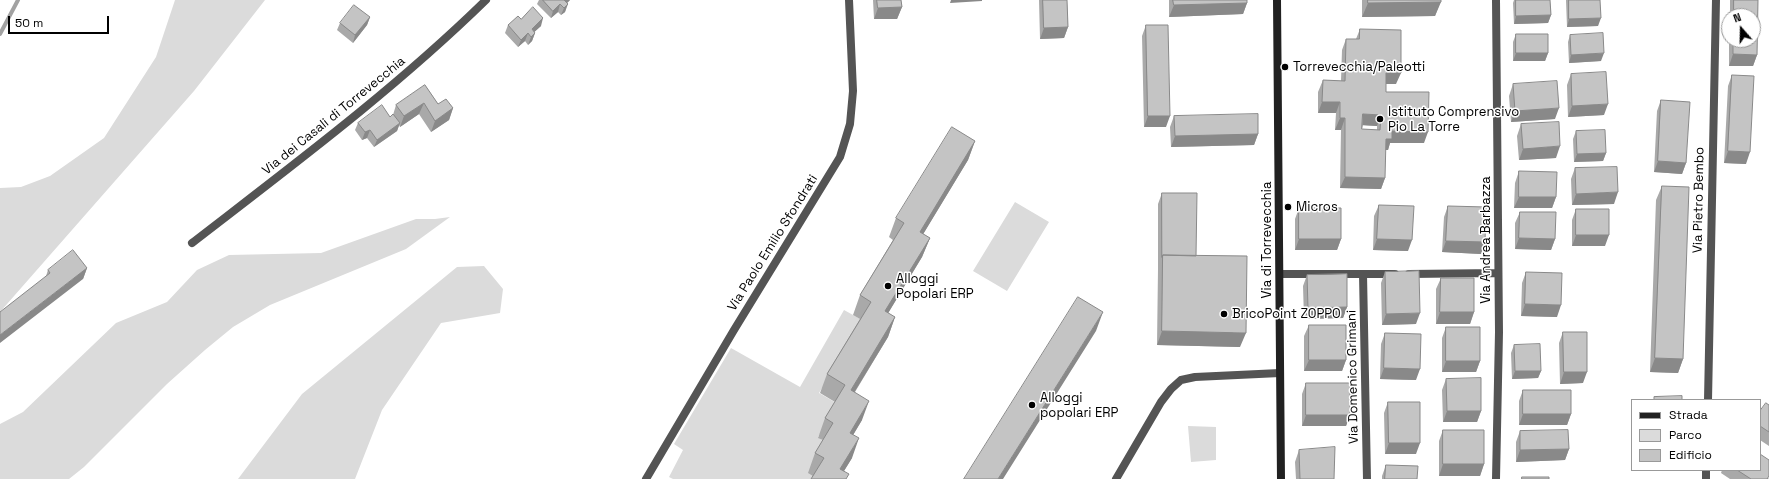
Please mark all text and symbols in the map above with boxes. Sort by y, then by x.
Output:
scale bar [10,8,111,34]
north arrow [1721,8,1761,48]
text: N [1731,10,1743,26]
text: 50 m [15,15,43,31]
street label: Via dei Casali di Torrevecchia [259,54,409,178]
place label: Torrevecchia/Paleotti [1293,59,1425,75]
marker: Torrevecchia/Paleotti [1280,62,1290,72]
place label: Istituto Comprensivo Pio La Torre [1388,104,1519,135]
marker: Istituto Comprensivo Pio La Torre [1375,114,1385,124]
street label: Via Pietro Bembo [1690,147,1708,253]
street label: Via Paolo Emilio Sfondrati [725,172,821,314]
street label: Via Andrea Barbazza [1478,176,1494,304]
street label: Via di Torrevecchia [1259,182,1275,298]
place label: Micros [1296,199,1338,215]
marker: Micros [1283,202,1293,212]
place label: Alloggi Popolari ERP [896,271,973,302]
marker: Alloggi Popolari ERP [883,281,893,291]
place label: BricoPoint ZOPPO [1232,306,1341,322]
marker: BricoPoint ZOPPO [1219,309,1229,319]
street label: Via Domenico Grimani [1344,310,1362,444]
place label: Alloggi popolari ERP [1040,390,1118,421]
legend [1631,399,1761,471]
marker: Alloggi popolari ERP [1027,400,1037,410]
text: Strada [1669,407,1708,423]
text: Parco [1669,427,1702,443]
text: Edificio [1669,447,1712,463]

